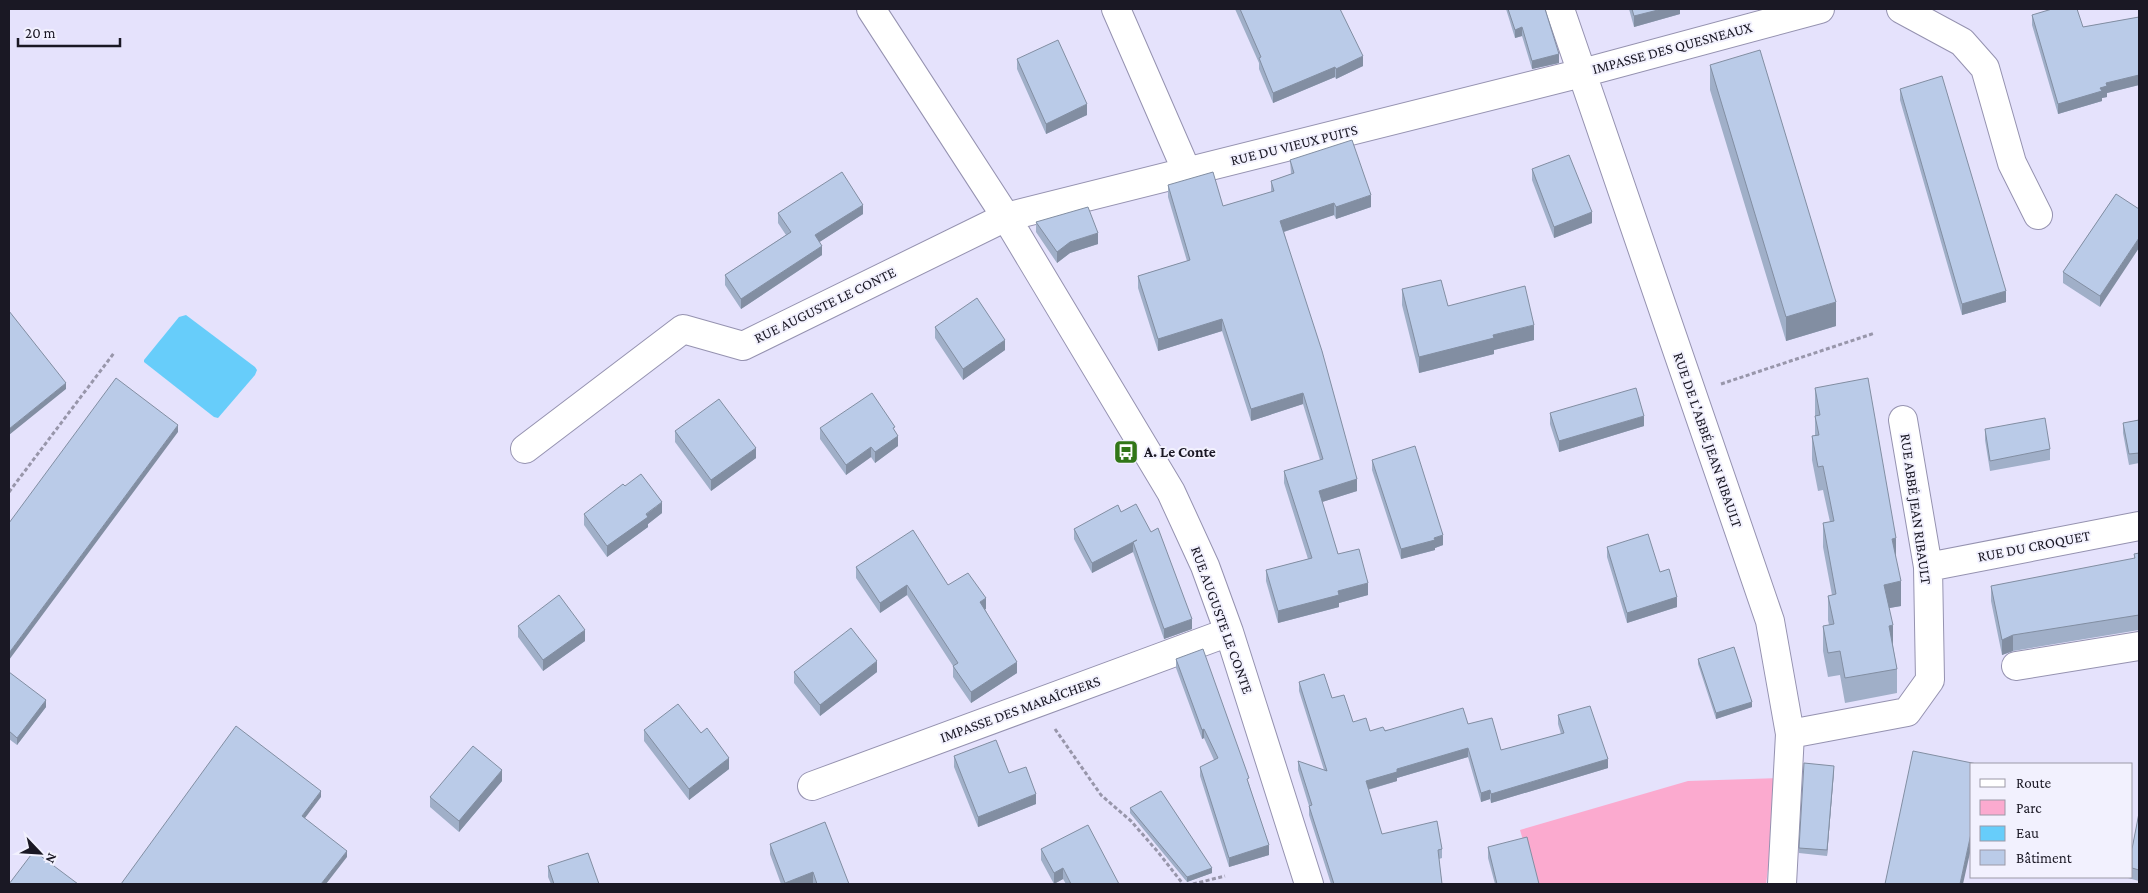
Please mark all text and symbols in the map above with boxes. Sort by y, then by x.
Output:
scale bar [18,15,120,47]
street label: IMPASSE DES QUESNEAUX [1590,19,1754,77]
text: 20 m [25,25,56,41]
street label: RUE DU VIEUX PUITS [1229,121,1359,169]
street label: RUE AUGUSTE LE CONTE [752,264,898,346]
street label: RUE DE L'ABBÉ JEAN RIBAULT [1670,350,1746,530]
street label: RUE ABBÉ JEAN RIBAULT [1896,432,1935,586]
bus stop icon: A. Le Conte [1113,439,1139,465]
place label: A. Le Conte [1143,444,1216,460]
street label: RUE DU CROQUET [1976,527,2092,565]
street label: RUE AUGUSTE LE CONTE [1188,544,1256,696]
street label: IMPASSE DES MARAÎCHERS [938,673,1102,745]
legend [1970,763,2133,878]
text: Route [2016,775,2051,791]
text: Parc [2016,800,2042,816]
text: Eau [2016,825,2039,841]
north arrow [15,828,65,878]
text: Bâtiment [2016,850,2073,866]
text: N [42,851,61,867]

